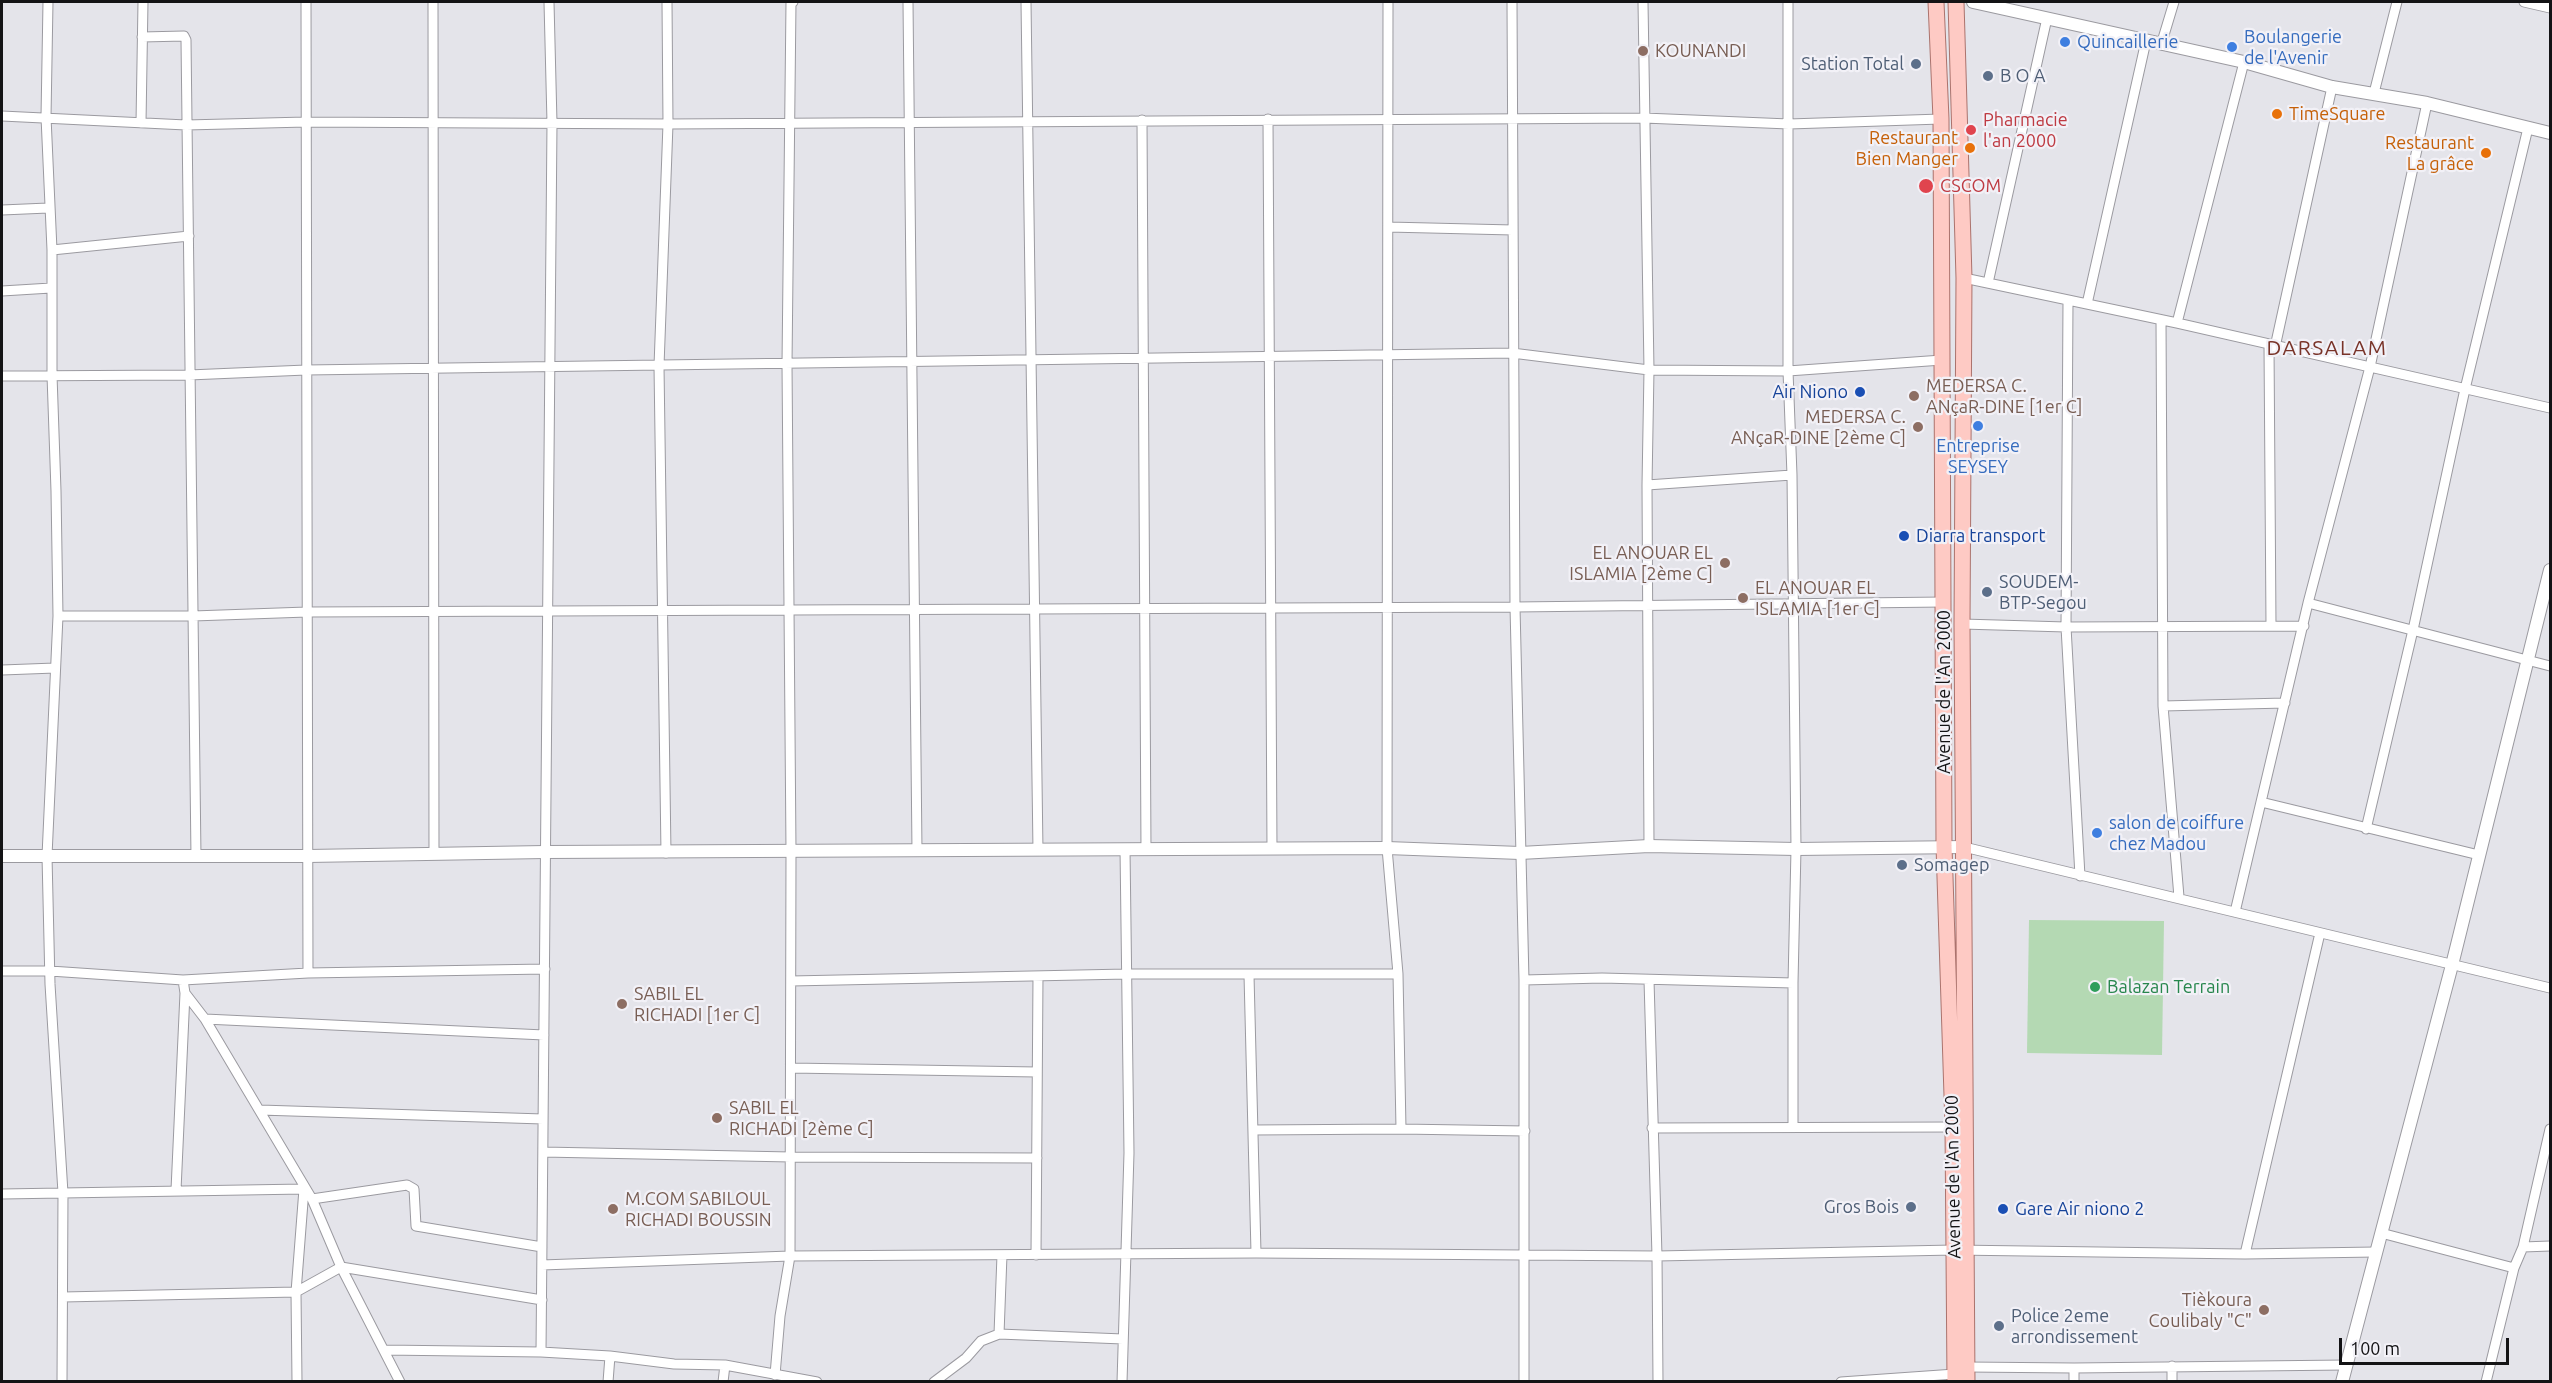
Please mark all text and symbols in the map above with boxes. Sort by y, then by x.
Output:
place label: Boulangerie de l'Avenir [2244,26,2342,68]
place label: Quincaillerie [2077,31,2178,53]
marker: Quincaillerie [2058,35,2072,49]
place label: KOUNANDI [1655,40,1746,62]
marker: Boulangerie de l'Avenir [2225,40,2239,54]
marker: KOUNANDI [1636,44,1650,58]
place label: Station Total [1801,53,1904,75]
marker: Station Total [1909,57,1923,71]
place label: B O A [2000,65,2045,87]
marker: B O A [1981,69,1995,83]
place label: TimeSquare [2289,103,2385,125]
marker: TimeSquare [2270,107,2284,121]
place label: Pharmacie l'an 2000 [1983,109,2068,152]
marker: Pharmacie l'an 2000 [1964,123,1978,137]
place label: Restaurant Bien Manger [1856,127,1958,170]
place label: Restaurant La grâce [2385,132,2474,174]
marker: Restaurant Bien Manger [1963,141,1977,155]
marker: Restaurant La grâce [2479,146,2493,160]
place label: CSCOM [1940,175,2001,197]
marker: CSCOM [1917,177,1935,195]
district label: DARSALAM [2266,335,2388,361]
place label: MEDERSA C. ANçaR-DINE [1er C] [1926,375,2082,418]
place label: Air Niono [1772,381,1848,403]
marker: Air Niono [1853,385,1867,399]
marker: MEDERSA C. ANçaR-DINE [1er C] [1907,389,1921,403]
place label: MEDERSA C. ANçaR-DINE [2ème C] [1731,406,1906,448]
marker: Entreprise SEYSEY [1971,419,1985,433]
marker: MEDERSA C. ANçaR-DINE [2ème C] [1911,420,1925,434]
place label: Entreprise SEYSEY [1936,435,2020,478]
place label: Diarra transport [1916,525,2046,547]
marker: Diarra transport [1897,529,1911,543]
place label: EL ANOUAR EL ISLAMIA [2ème C] [1569,542,1713,584]
marker: EL ANOUAR EL ISLAMIA [2ème C] [1718,556,1732,570]
place label: SOUDEM- BTP-Segou [1999,571,2087,614]
place label: EL ANOUAR EL ISLAMIA [1er C] [1755,577,1880,620]
marker: SOUDEM- BTP-Segou [1980,585,1994,599]
marker: EL ANOUAR EL ISLAMIA [1er C] [1736,591,1750,605]
street label: Avenue de l'An 2000 [1933,610,1955,774]
place label: salon de coiffure chez Madou [2109,812,2244,854]
marker: salon de coiffure chez Madou [2090,826,2104,840]
place label: Somagep [1914,854,1990,876]
marker: Somagep [1895,858,1909,872]
place label: Balazan Terrain [2107,976,2230,998]
marker: Balazan Terrain [2088,980,2102,994]
place label: SABIL EL RICHADI [1er C] [634,983,760,1026]
marker: SABIL EL RICHADI [1er C] [615,997,629,1011]
street label: Avenue de l'An 2000 [1941,1095,1965,1259]
place label: SABIL EL RICHADI [2ème C] [729,1097,874,1140]
marker: SABIL EL RICHADI [2ème C] [710,1111,724,1125]
place label: M.COM SABILOUL RICHADI BOUSSIN [625,1188,772,1230]
place label: Gros Bois [1824,1196,1899,1218]
place label: Gare Air niono 2 [2015,1198,2144,1220]
marker: Gros Bois [1904,1200,1918,1214]
marker: M.COM SABILOUL RICHADI BOUSSIN [606,1202,620,1216]
marker: Gare Air niono 2 [1996,1202,2010,1216]
place label: Tièkoura Coulibaly "C" [2149,1289,2252,1332]
marker: Tièkoura Coulibaly "C" [2257,1303,2271,1317]
place label: Police 2eme arrondissement [2011,1305,2138,1348]
marker: Police 2eme arrondissement [1992,1319,2006,1333]
scale bar [2342,1326,2512,1364]
text: 100 m [2350,1338,2400,1358]

